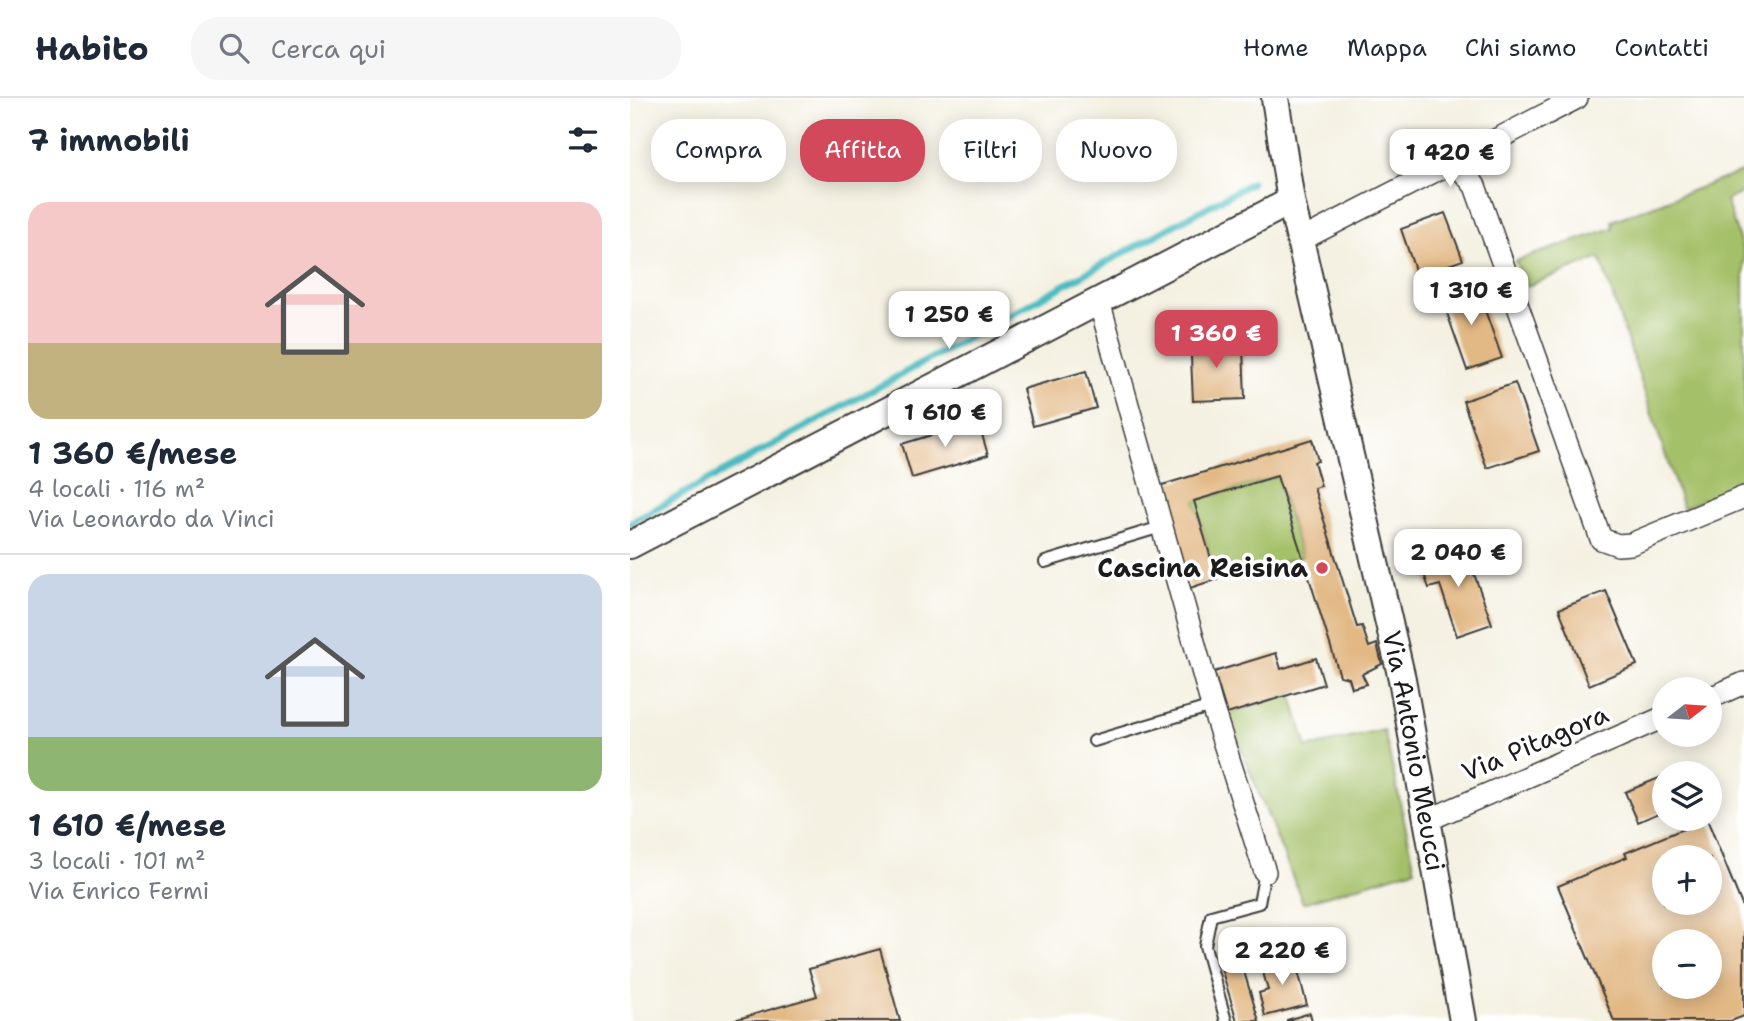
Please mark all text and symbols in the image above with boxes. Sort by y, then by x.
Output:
search box [191,17,681,80]
text: Habito [35,26,149,71]
icon: search [215,29,253,67]
text: Cerca qui [271,31,386,66]
text: Home [1243,32,1309,64]
text: Mappa [1347,32,1427,64]
text: Chi siamo [1465,32,1577,64]
text: Contatti [1615,32,1709,64]
chip: Compra [651,119,786,182]
chip: Affitta [800,119,925,182]
chip: Filtri [939,119,1042,182]
chip: Nuovo [1056,119,1177,182]
text: 7 immobili [28,120,190,161]
icon: filters [564,121,602,159]
pin: 1 420 € [1385,130,1515,189]
text: 1 420 € [1406,137,1494,167]
icon: home [252,247,378,373]
pin: 1 310 € [1406,268,1536,327]
text: 1 310 € [1429,275,1513,305]
pin: 1 250 € [884,292,1014,351]
text: 1 250 € [905,299,993,329]
pin: 1 360 € [1151,310,1281,370]
text: 1 360 € [1171,318,1261,348]
pin: 1 610 € [880,390,1010,449]
text: 1 610 € [904,397,986,427]
text: 1 360 €/mese [28,433,237,474]
text: 4 locali · 116 m² [28,474,205,504]
text: Via Leonardo da Vinci [28,504,275,534]
pin: 2 040 € [1393,530,1523,589]
text: 2 040 € [1410,537,1506,567]
place label: Cascina Reisina [1097,550,1308,585]
marker: Cascina Reisina [1314,560,1330,576]
icon: home [252,619,378,745]
street label: Via Antonio Meucci [1374,627,1454,874]
north arrow [1652,677,1722,747]
map controls [1652,677,1722,999]
street label: Via Pitagora [1456,696,1613,789]
button: layers [1652,761,1722,831]
text: 1 610 €/mese [28,805,227,846]
button: + [1652,845,1722,915]
text: 3 locali · 101 m² [28,846,205,876]
text: Via Enrico Fermi [28,876,209,906]
pin: 2 220 € [1217,928,1347,987]
button: − [1652,929,1722,999]
text: 2 220 € [1234,935,1330,965]

